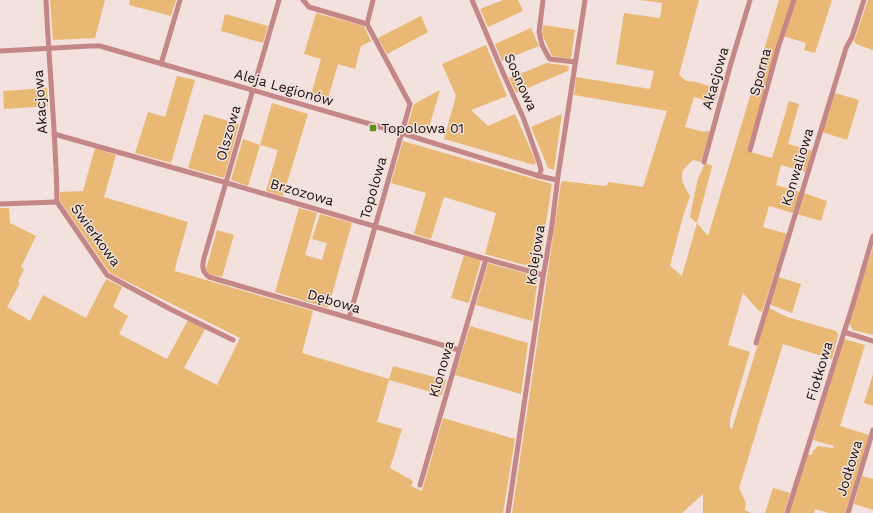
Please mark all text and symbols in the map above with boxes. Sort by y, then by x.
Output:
street label: Akacjowa [698,45,732,111]
street label: Sporna [746,46,774,97]
street label: Sosnowa [501,51,541,113]
street label: Aleja Legionów [233,65,336,109]
street label: Akacjowa [30,69,50,135]
street label: Olszowa [212,103,244,163]
place label: Topolowa 01 [381,120,464,136]
marker: Topolowa 01 [368,123,378,133]
street label: Konwaliowa [778,126,816,208]
street label: Topolowa [356,155,390,221]
street label: Brzozowa [268,175,336,209]
street label: Świerkowa [68,201,124,270]
street label: Kolejowa [522,224,548,286]
street label: Dębowa [306,286,363,316]
street label: Klonowa [425,339,457,399]
street label: Fiołkowa [802,339,836,403]
street label: Jodłowa [833,438,865,498]

